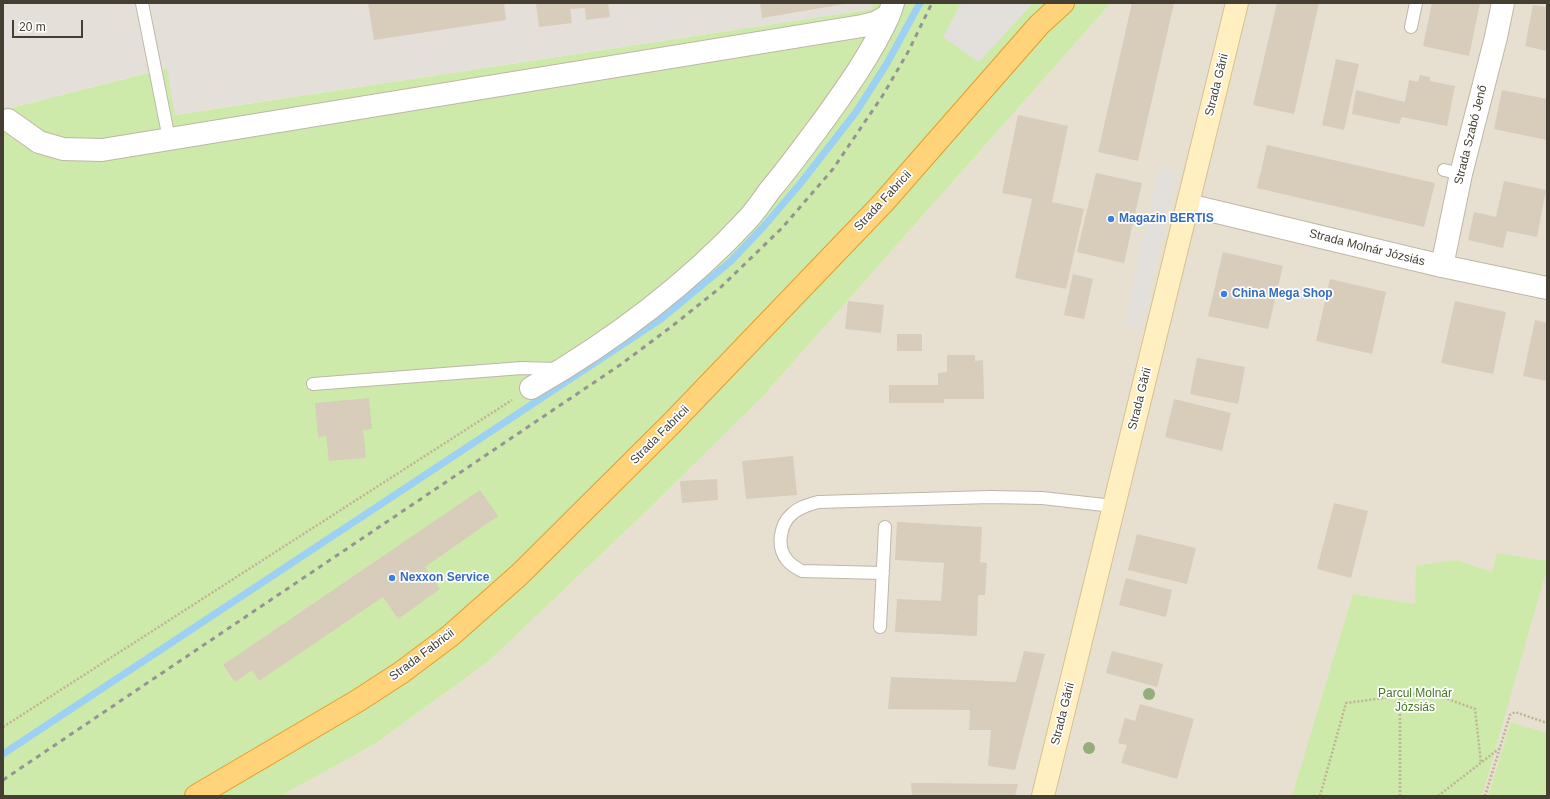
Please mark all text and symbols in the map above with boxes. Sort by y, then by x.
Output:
scale bar [14,12,85,38]
text: 20 m [19,20,46,34]
street label: Strada Gării [1202,52,1232,118]
street label: Strada Szabó Jenő [1452,84,1490,186]
street label: Strada Fabricii [851,168,915,234]
place label: Magazin BERTIS [1119,212,1214,226]
marker: Magazin BERTIS [1106,214,1116,224]
street label: Strada Molnár Józsiás [1308,227,1426,269]
place label: China Mega Shop [1232,287,1333,301]
marker: China Mega Shop [1219,289,1229,299]
street label: Strada Gării [1125,366,1155,432]
street label: Strada Fabricii [628,403,692,467]
place label: Nexxon Service [400,571,489,585]
marker: Nexxon Service [387,573,397,583]
street label: Strada Fabricii [387,626,457,684]
street label: Strada Gării [1048,681,1078,747]
park label: Parcul Molnár Józsiás [1378,687,1452,715]

